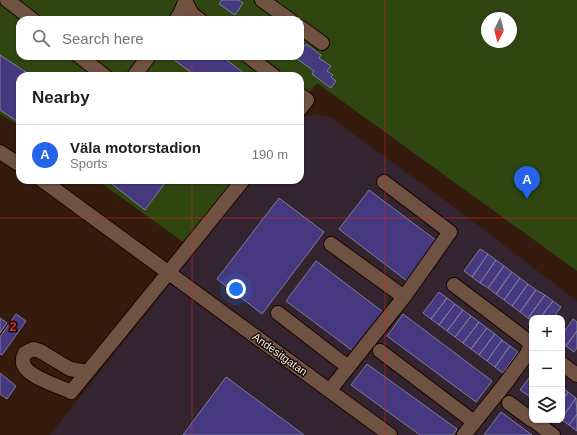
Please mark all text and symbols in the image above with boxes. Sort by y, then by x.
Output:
north arrow [481,12,517,48]
search box [16,16,304,60]
icon: search [30,27,52,49]
text: Search here [62,30,144,47]
text: Nearby [32,88,90,107]
text: Väla motorstadion [70,139,201,156]
text: A [40,147,50,162]
text: 190 m [252,147,288,162]
text: Sports [70,156,108,171]
pin: A [514,166,540,199]
your location [226,279,246,299]
map controls [529,315,565,423]
button: + [529,315,565,351]
text: 2 [9,319,17,334]
street label: Andesitgatan [250,330,310,378]
button: − [529,351,565,387]
button: layers [529,387,565,423]

